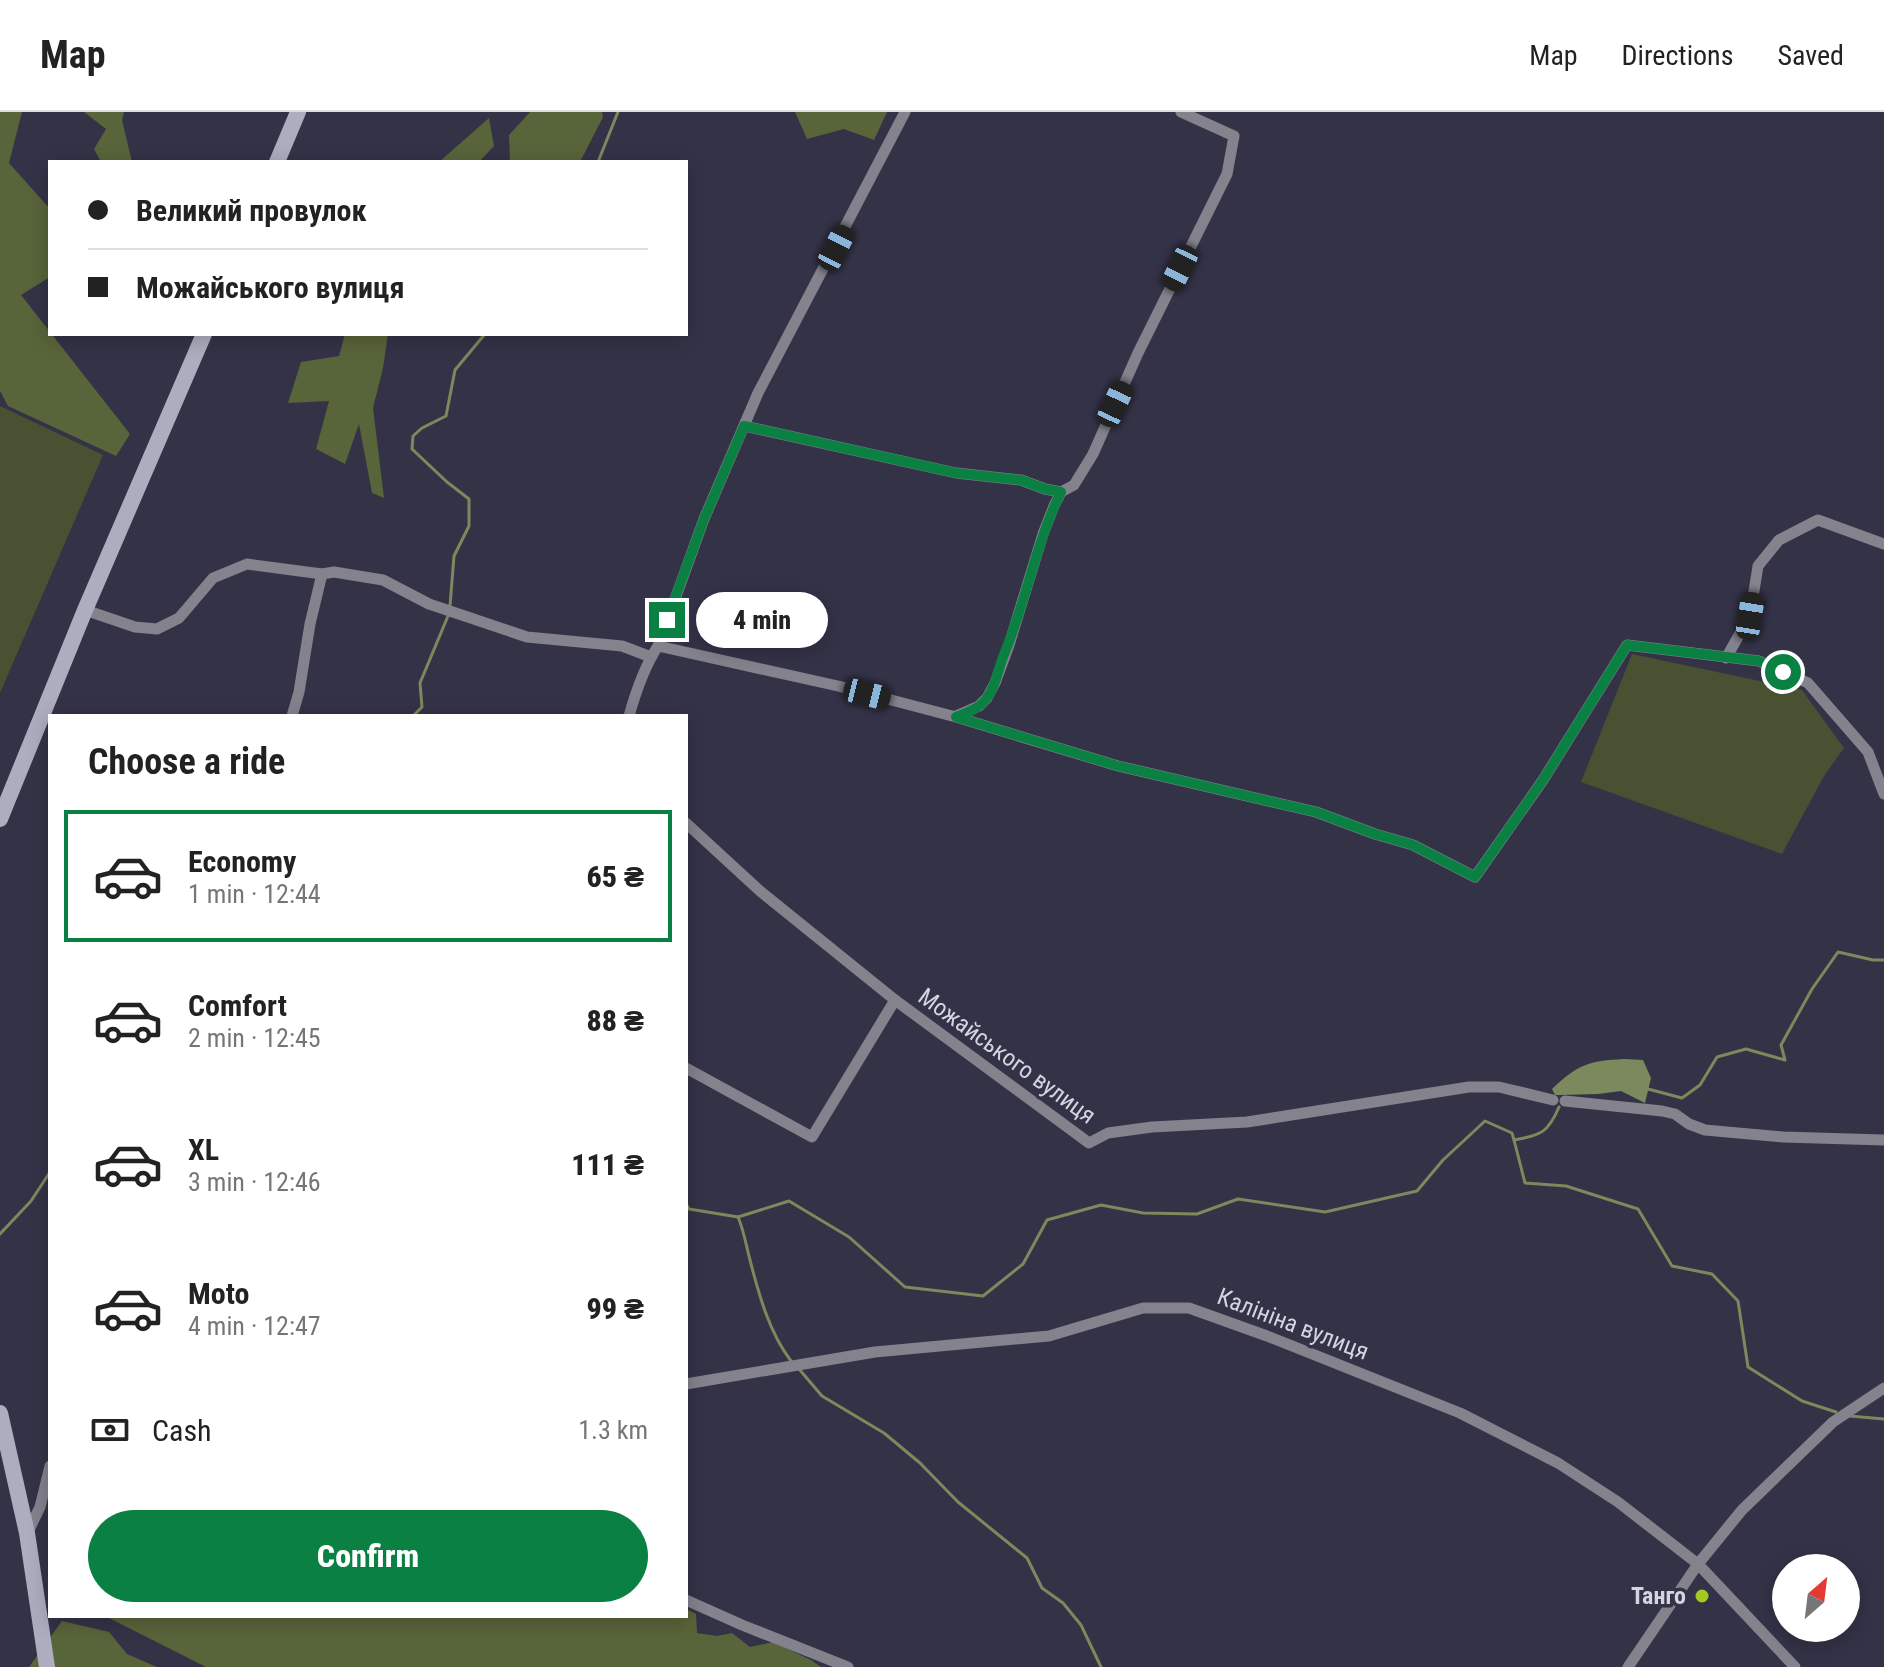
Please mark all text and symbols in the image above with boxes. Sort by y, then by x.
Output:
text: Map [40,33,106,77]
text: Map [1529,39,1578,72]
text: Directions [1622,39,1733,72]
text: Saved [1777,39,1844,72]
text: Великий провулок [136,193,367,228]
car [814,221,858,275]
car [1159,241,1201,295]
text: Можайського вулиця [136,270,404,305]
car [1094,377,1136,431]
car [1734,590,1766,642]
callout: 4 min [695,592,827,648]
route end [649,602,685,638]
text: 4 min [733,605,791,635]
route start [1765,654,1801,690]
car [841,677,893,711]
text: Choose a ride [88,741,285,783]
icon: car [92,840,164,912]
text: Economy [188,844,296,879]
text: 65 ₴ [587,859,644,894]
text: 1 min · 12:44 [188,879,321,909]
street label: Можайського вулиця [913,982,1101,1130]
icon: car [92,984,164,1056]
text: Comfort [188,988,287,1023]
text: 88 ₴ [587,1003,644,1038]
text: 2 min · 12:45 [188,1023,321,1053]
icon: car [92,1128,164,1200]
text: XL [188,1132,219,1167]
text: 111 ₴ [571,1147,644,1182]
text: 3 min · 12:46 [188,1167,321,1197]
icon: car [92,1272,164,1344]
text: Moto [188,1276,249,1311]
street label: Калініна вулиця [1213,1282,1373,1366]
text: 99 ₴ [587,1291,644,1326]
text: 4 min · 12:47 [188,1311,321,1341]
icon: cash [88,1408,132,1452]
text: Cash [152,1413,212,1448]
text: 1.3 km [578,1415,648,1445]
button: Confirm [88,1510,648,1602]
north arrow [1772,1554,1860,1642]
map controls [1772,1554,1860,1642]
place label: Танго [1631,1582,1686,1610]
marker: Танго [1693,1587,1711,1605]

